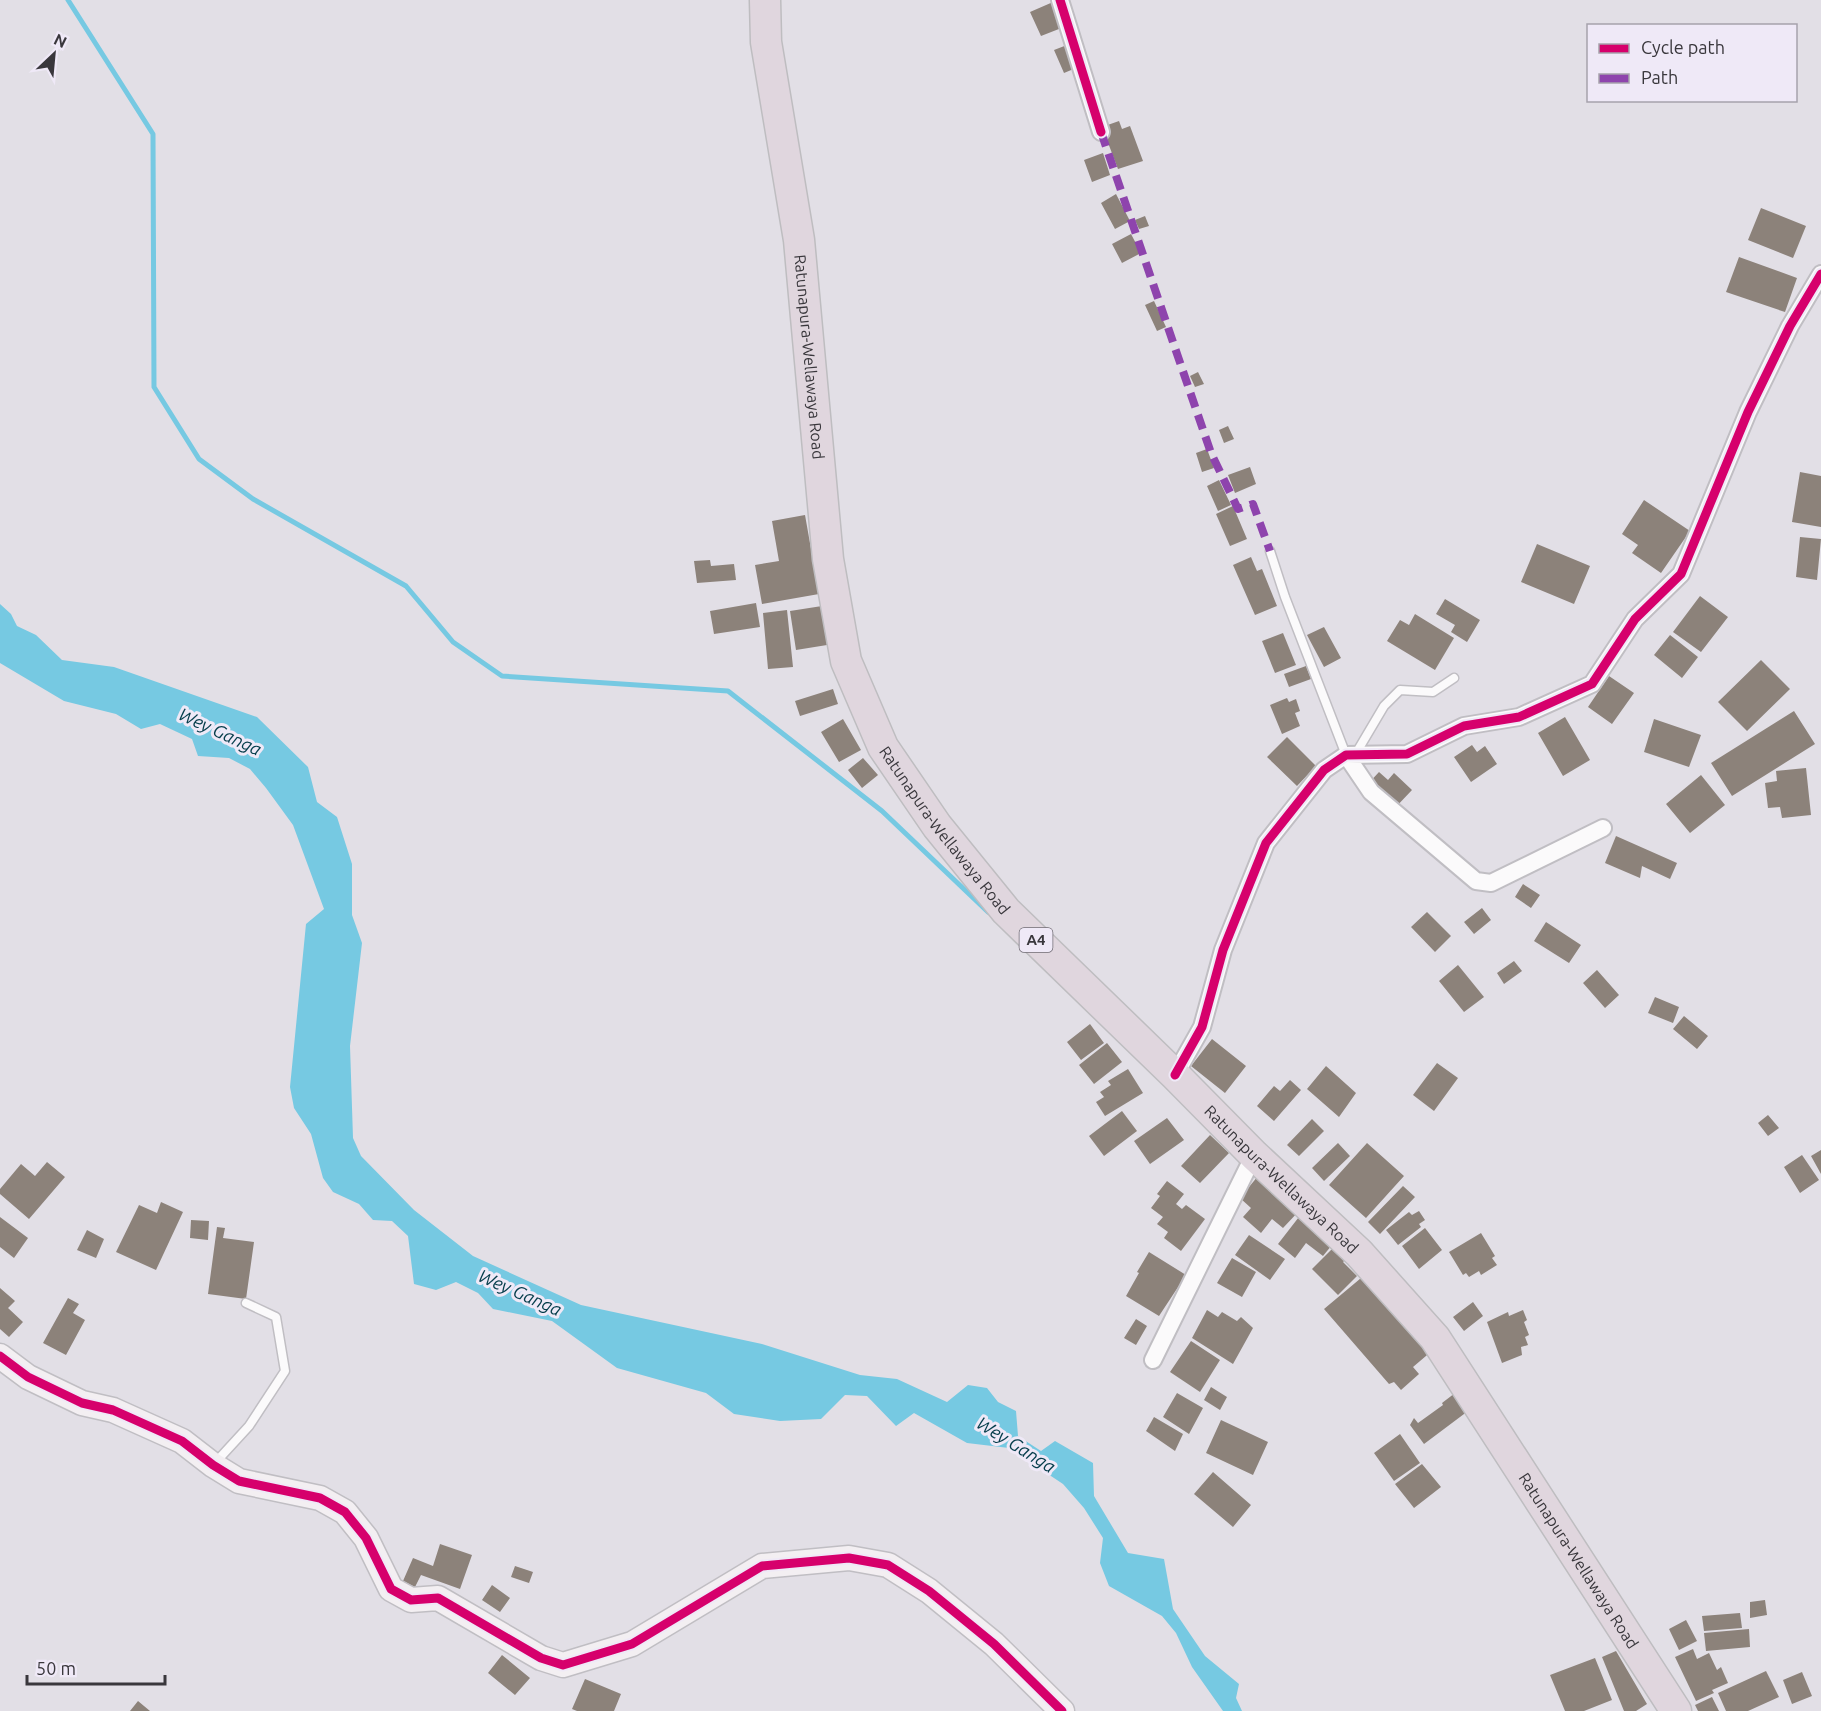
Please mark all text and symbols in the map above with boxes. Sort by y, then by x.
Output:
north arrow [24,24,84,84]
legend [1587,24,1797,102]
text: N [51,30,70,51]
text: Cycle path [1641,37,1725,57]
text: Path [1641,67,1678,87]
street label: Ratunapura-Wellawaya Road [791,254,828,460]
water label: Wey Ganga [176,703,265,759]
street label: Ratunapura-Wellawaya Road [876,743,1014,918]
road number: A4 [1020,928,1052,952]
street label: Ratunapura-Wellawaya Road [1201,1102,1362,1257]
water label: Wey Ganga [476,1265,565,1319]
water label: Wey Ganga [974,1412,1060,1476]
street label: Ratunapura-Wellawaya Road [1515,1469,1642,1652]
scale bar [27,1648,165,1686]
text: 50 m [36,1658,76,1678]

